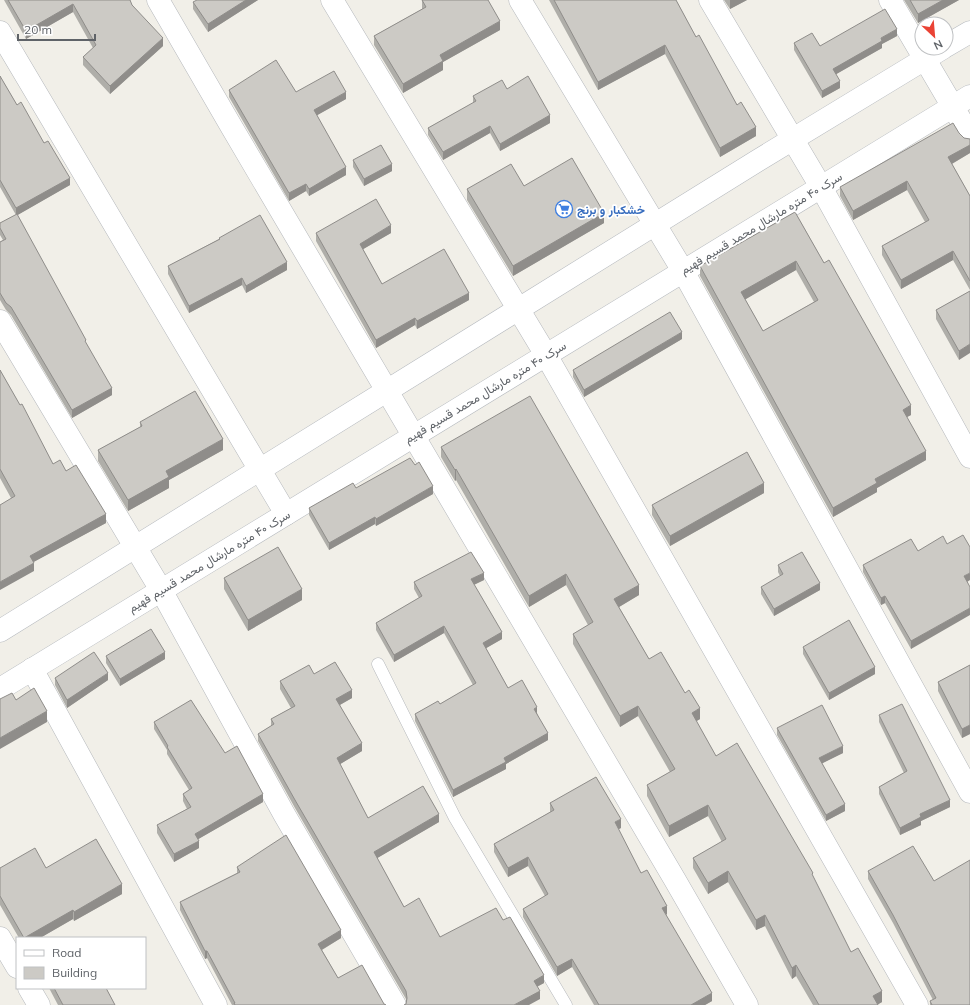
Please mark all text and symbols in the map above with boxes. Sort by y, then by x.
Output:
scale bar [18,16,95,42]
north arrow [914,16,954,56]
text: 20 m [24,22,52,37]
text: N [932,37,945,53]
street label: سرک ۴۰ متره مارشال محمد قسیم فهیم [677,169,845,278]
supermarket icon: خشکبار و برنج [554,199,574,219]
place label: خشکبار و برنج [577,202,645,218]
street label: سرک ۴۰ متره مارشال محمد قسیم فهیم [401,338,569,447]
street label: سرک ۴۰ متره مارشال محمد قسیم فهیم [125,507,293,616]
legend [16,937,146,989]
text: Road [52,945,81,960]
text: Building [52,965,97,980]

